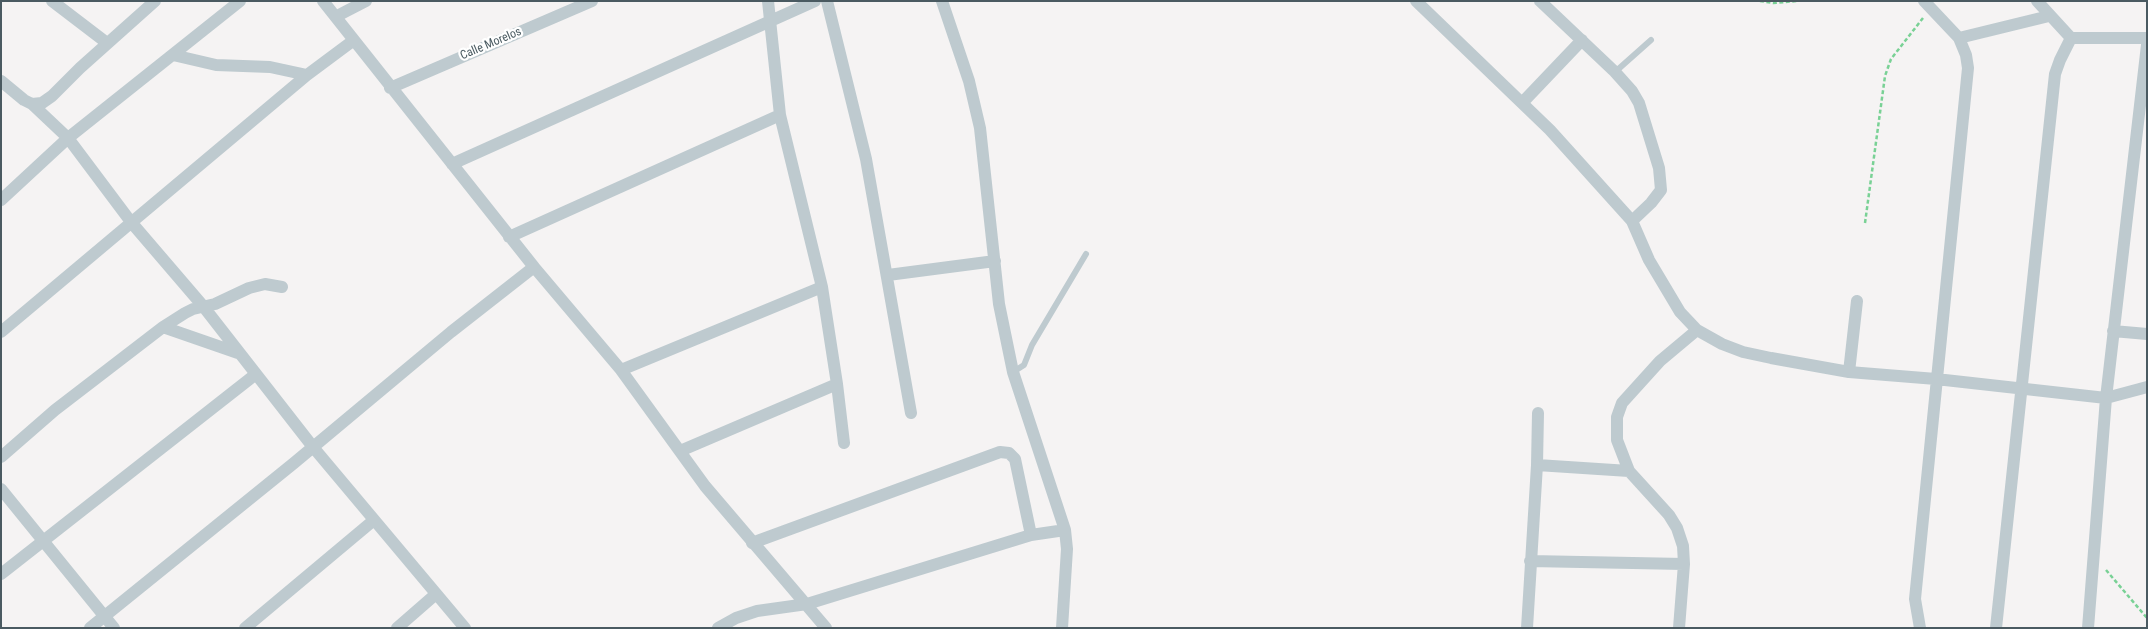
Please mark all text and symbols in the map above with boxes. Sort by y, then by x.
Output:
street label: Calle Morelos [458,25,524,63]

